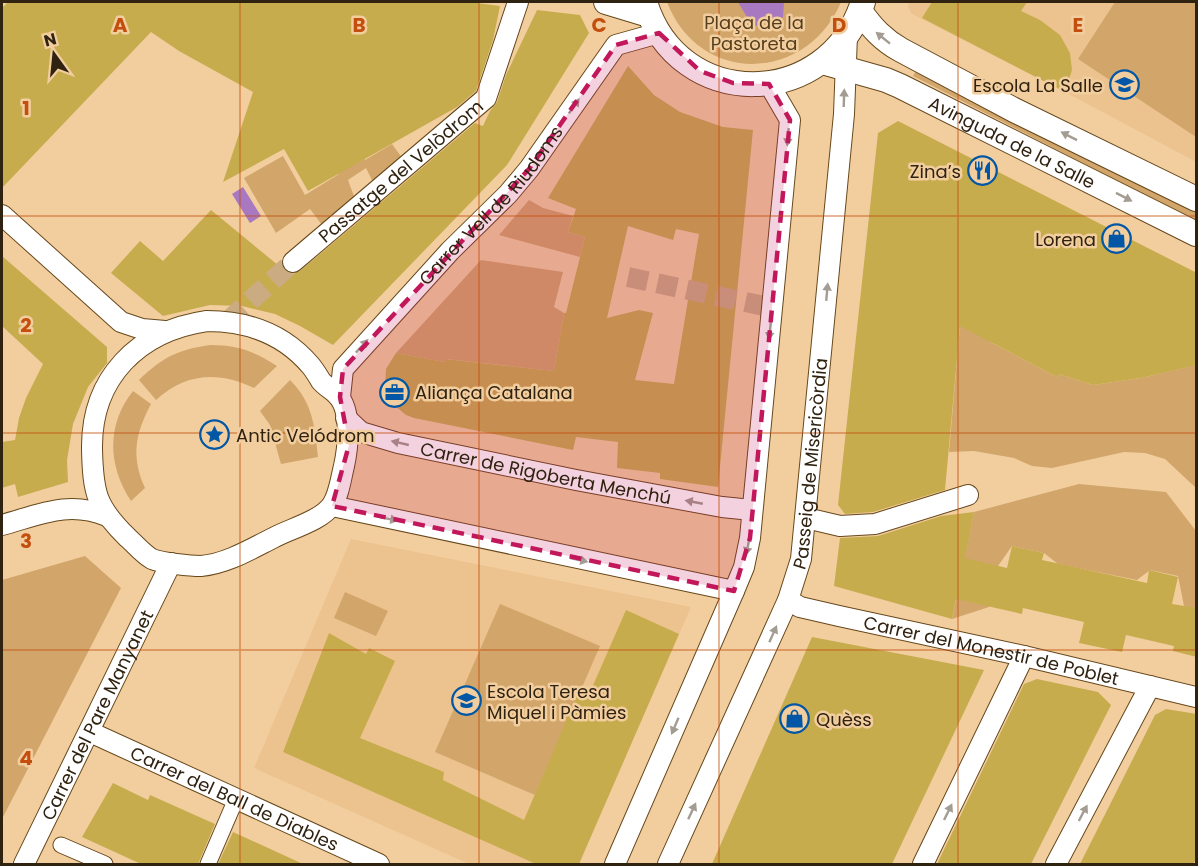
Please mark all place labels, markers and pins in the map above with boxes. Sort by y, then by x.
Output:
school or university icon: Escola La Salle [1108,69,1140,101]
place label: Escola La Salle [973,73,1103,98]
restaurant icon: Zina’s [966,155,998,187]
place label: Zina’s [910,159,961,184]
shop icon: Lorena [1101,223,1133,255]
place label: Lorena [1035,227,1096,252]
office icon: Aliança Catalana [378,376,410,408]
place label: Aliança Catalana [415,380,573,405]
place icon: Antic Velódrom [199,419,231,451]
place label: Antic Velódrom [236,423,375,448]
place label: Escola Teresa Miquel i Pàmies [487,679,626,725]
school or university icon: Escola Teresa Miquel i Pàmies [450,685,482,717]
shop icon: Quèss [779,703,811,735]
place label: Quèss [816,707,872,732]

